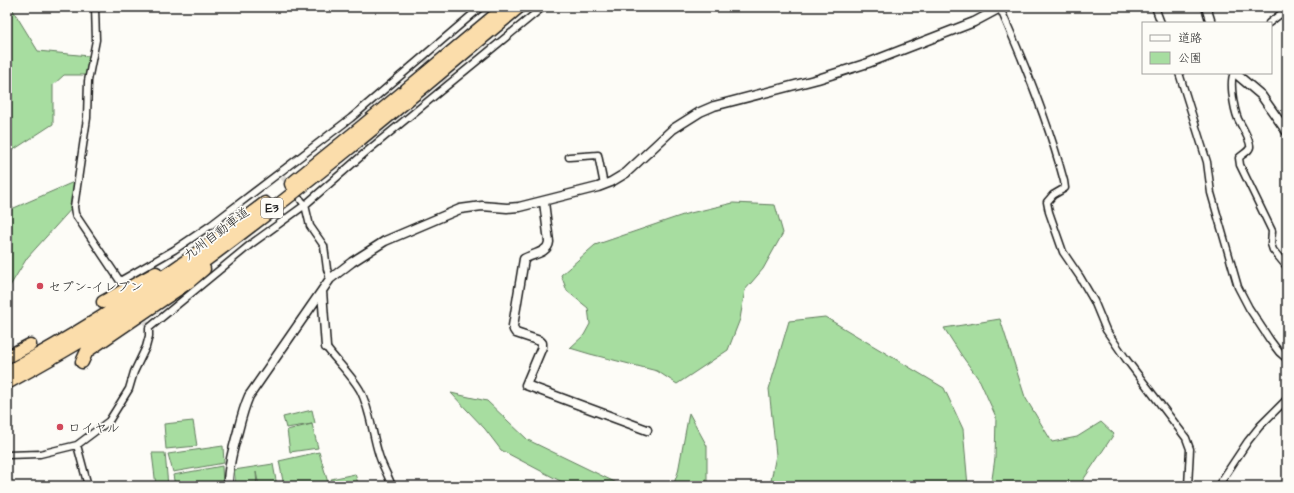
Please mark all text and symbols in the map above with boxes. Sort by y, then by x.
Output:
legend [1142,22,1272,74]
text: 道路 [1178,30,1202,47]
text: 公園 [1178,50,1202,67]
road number: E3 [261,198,283,218]
street label: 九州自動車道 [180,203,253,264]
place label: セブン-イレブン [48,278,143,296]
marker: セブン-イレブン [35,281,45,291]
place label: ロイヤル [68,419,120,437]
marker: ロイヤル [55,422,65,432]

